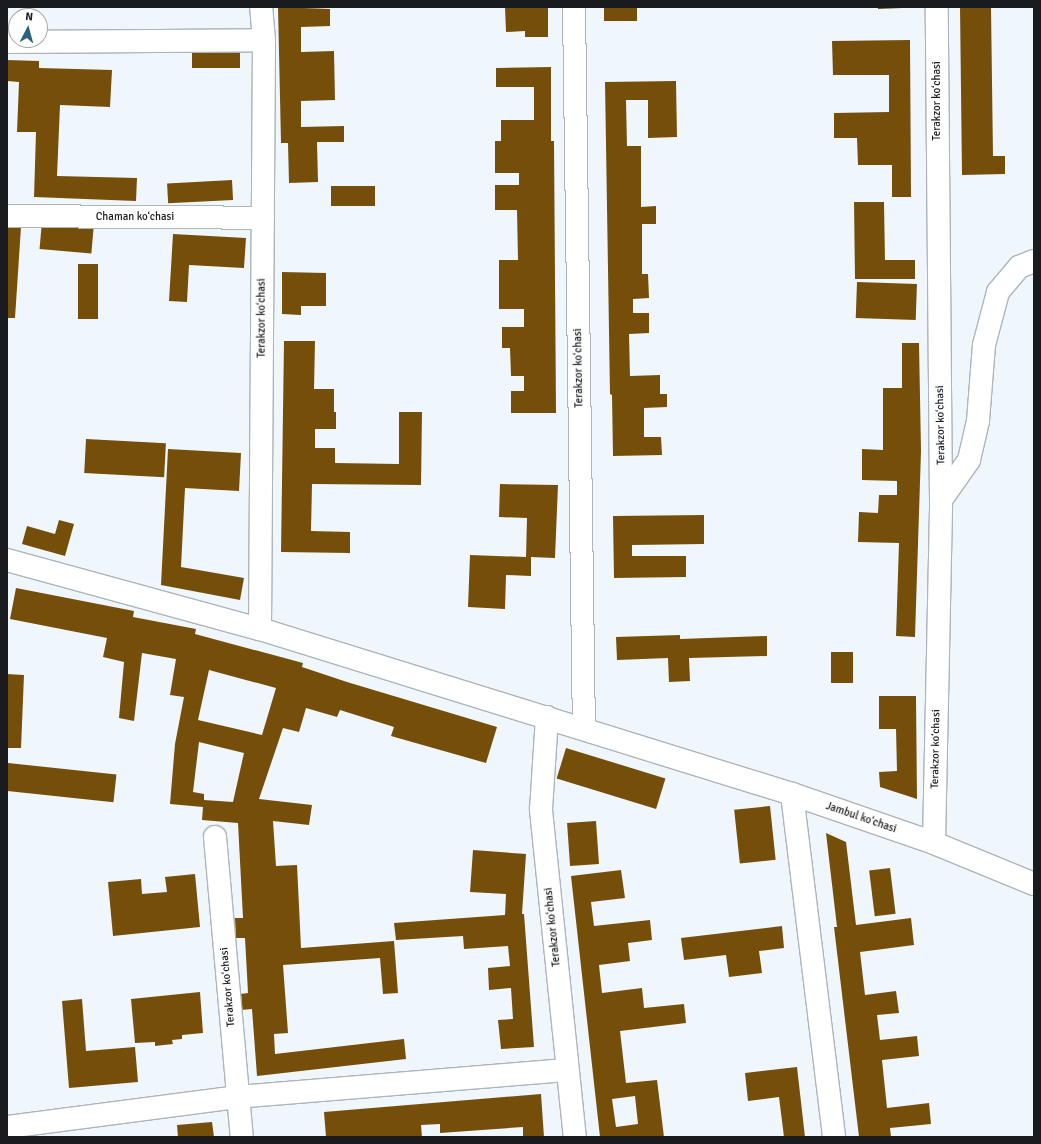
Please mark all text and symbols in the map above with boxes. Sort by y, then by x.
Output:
north arrow [8,8,48,48]
text: N [25,10,34,23]
street label: Terakzor koʻchasi [930,61,944,141]
street label: Chaman koʻchasi [96,210,174,224]
street label: Terakzor koʻchasi [255,278,269,358]
street label: Terakzor koʻchasi [572,328,586,408]
street label: Terakzor koʻchasi [934,385,948,465]
street label: Terakzor koʻchasi [929,709,943,789]
street label: Jambul koʻchasi [824,800,898,836]
street label: Terakzor koʻchasi [542,887,564,967]
street label: Terakzor koʻchasi [218,947,238,1027]

